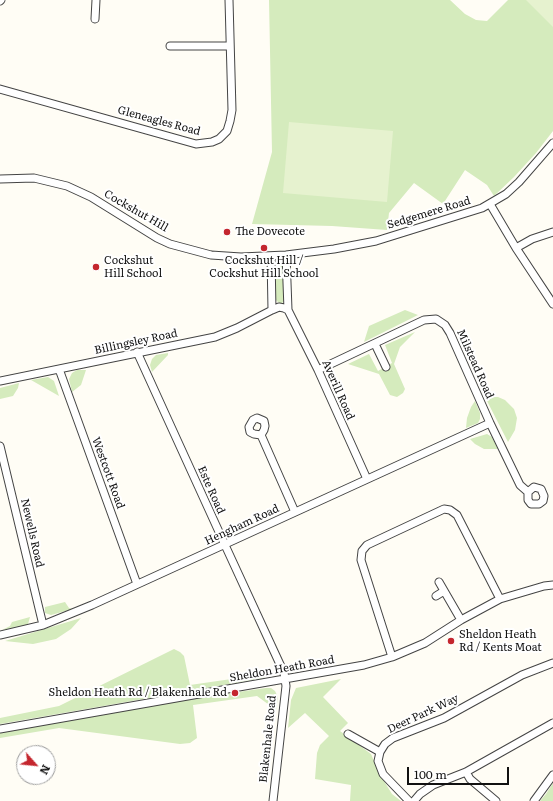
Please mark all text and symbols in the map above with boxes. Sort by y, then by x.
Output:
street label: Gleneagles Road [116,104,202,138]
street label: Cockshut Hill [102,187,170,235]
street label: Sedgemere Road [386,194,472,232]
place label: The Dovecote [235,225,305,239]
marker: The Dovecote [222,227,232,237]
marker: Cockshut Hill / Cockshut Hill School [259,243,269,253]
place label: Cockshut Hill School [104,254,162,280]
place label: Cockshut Hill / Cockshut Hill School [209,254,319,280]
marker: Cockshut Hill School [91,262,101,272]
street label: Billingsley Road [93,327,179,357]
street label: Milstead Road [454,327,496,401]
street label: Averill Road [319,358,357,422]
street label: Westcott Road [89,435,127,511]
street label: Este Road [195,464,227,516]
street label: Newells Road [18,497,46,569]
street label: Hengham Road [203,502,281,548]
place label: Sheldon Heath Rd / Kents Moat [459,628,542,654]
marker: Sheldon Heath Rd / Kents Moat [446,636,456,646]
street label: Sheldon Heath Road [228,653,336,685]
place label: Sheldon Heath Rd / Blakenhale Rd [48,686,227,700]
marker: Sheldon Heath Rd / Blakenhale Rd [230,688,240,698]
street label: Deer Park Way [385,692,461,736]
street label: Blakenhale Road [257,695,279,783]
north arrow [16,745,56,785]
scale bar [409,759,511,785]
text: N [37,762,55,778]
text: 100 m [414,765,447,783]

